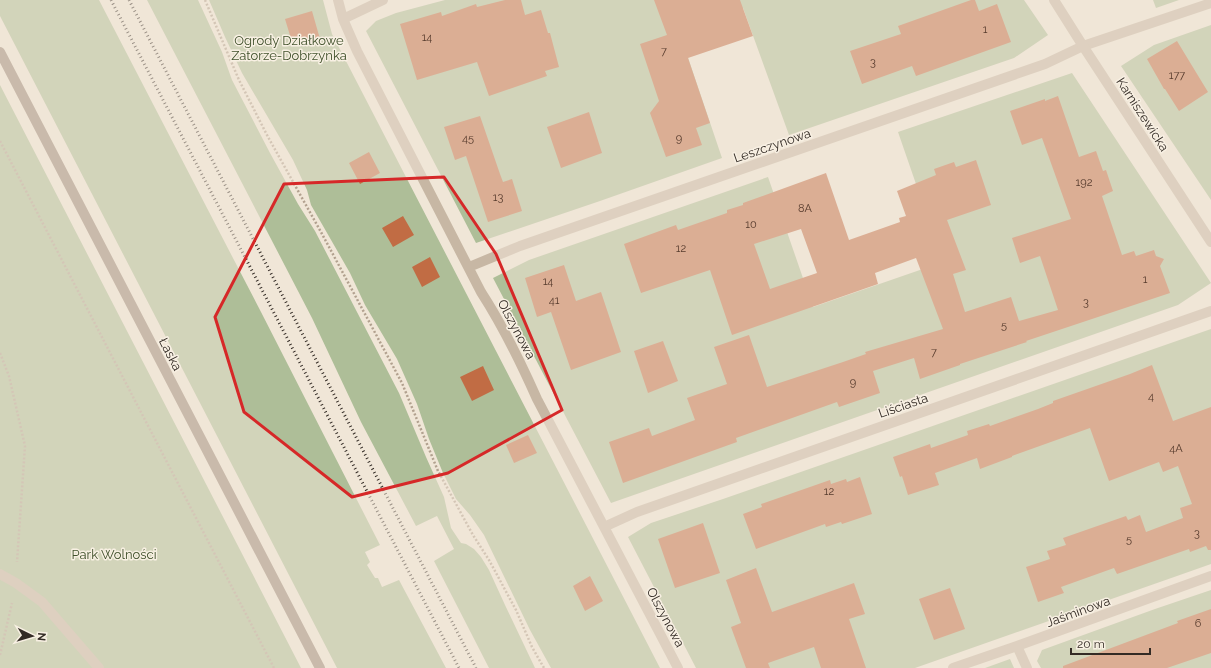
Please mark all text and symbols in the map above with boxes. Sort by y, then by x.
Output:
house number: 1 [983,23,988,36]
house number: 14 [422,31,432,44]
park label: Ogrody Działkowe Zatorze-Dobrzynka [231,33,347,63]
house number: 7 [661,45,667,58]
house number: 3 [870,56,876,69]
house number: 177 [1169,69,1185,82]
street label: Karniszewicka [1113,75,1172,154]
street label: Leszczynowa [732,125,813,166]
house number: 45 [462,132,474,145]
house number: 9 [676,132,682,145]
house number: 192 [1076,176,1093,189]
house number: 13 [493,191,503,204]
house number: 8A [798,202,812,215]
house number: 10 [745,218,757,231]
house number: 12 [676,242,686,255]
house number: 1 [1143,273,1148,286]
house number: 14 [543,275,553,288]
house number: 41 [549,294,560,307]
house number: 3 [1083,296,1089,309]
street label: Olszynowa [495,297,539,362]
house number: 5 [1001,319,1007,332]
street label: Łaska [156,335,185,373]
house number: 7 [931,346,937,359]
house number: 9 [850,376,856,389]
street label: Liściasta [876,390,930,421]
house number: 4 [1148,390,1154,403]
house number: 4A [1169,442,1183,455]
house number: 12 [824,485,834,498]
house number: 3 [1194,527,1200,540]
house number: 5 [1126,533,1132,546]
park label: Park Wolności [72,547,156,562]
street label: Olszynowa [644,585,688,650]
street label: Jaśminowa [1044,593,1112,630]
north arrow [12,616,52,656]
house number: 6 [1195,617,1202,630]
scale bar [1071,630,1150,656]
text: N [35,632,48,642]
text: 20 m [1077,637,1105,651]

